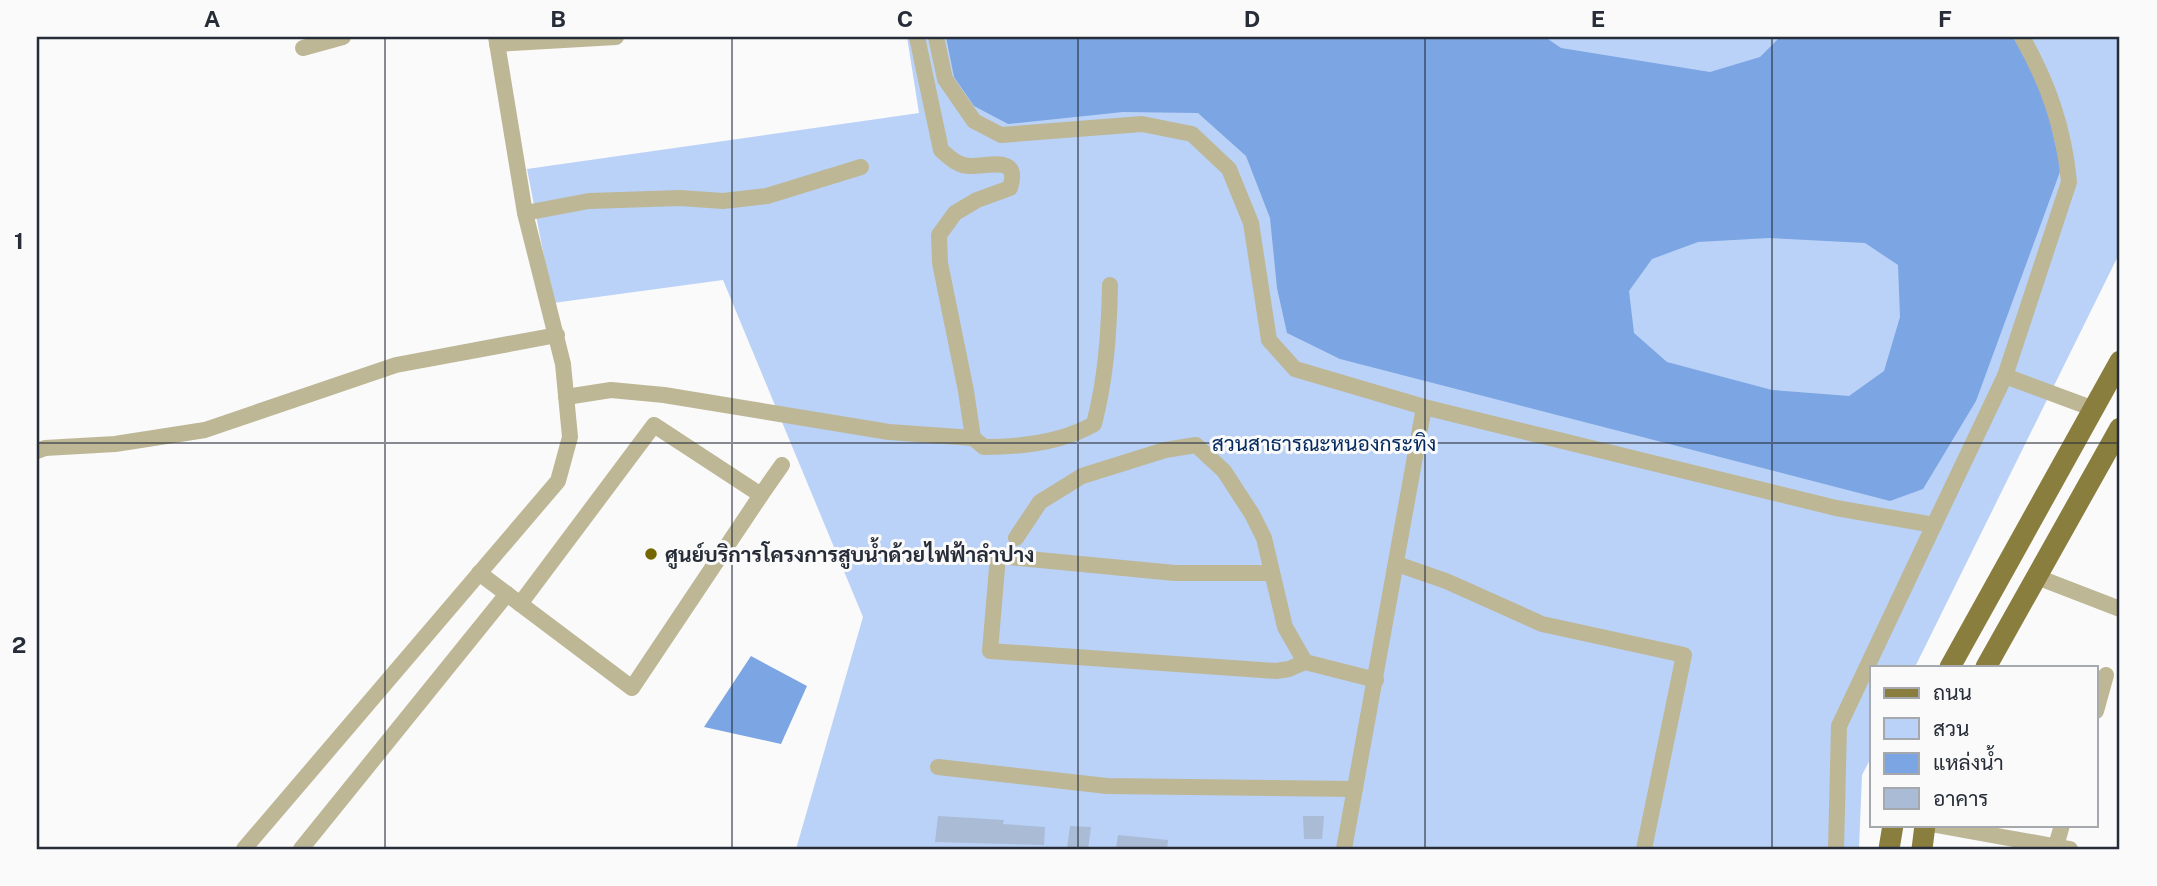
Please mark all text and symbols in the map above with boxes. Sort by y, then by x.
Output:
text: A [204,5,221,32]
text: B [550,5,566,32]
text: C [897,5,913,32]
text: D [1244,5,1260,32]
text: E [1591,5,1605,32]
text: F [1938,5,1952,32]
text: 1 [14,227,24,254]
park label: สวนสาธารณะหนองกระทิง [1212,431,1436,456]
place label: ศูนย์บริการโครงการสูบน้ำด้วยไฟฟ้าลําปาง [665,537,1034,569]
marker: ศูนย์บริการโครงการสูบน้ำด้วยไฟฟ้าลําปาง [643,546,659,562]
text: 2 [12,631,26,658]
legend [1870,666,2098,826]
text: ถนน [1933,680,1972,705]
text: สวน [1933,716,1969,741]
text: แหล่งน้ำ [1933,745,2004,775]
text: อาคาร [1933,786,1989,811]

